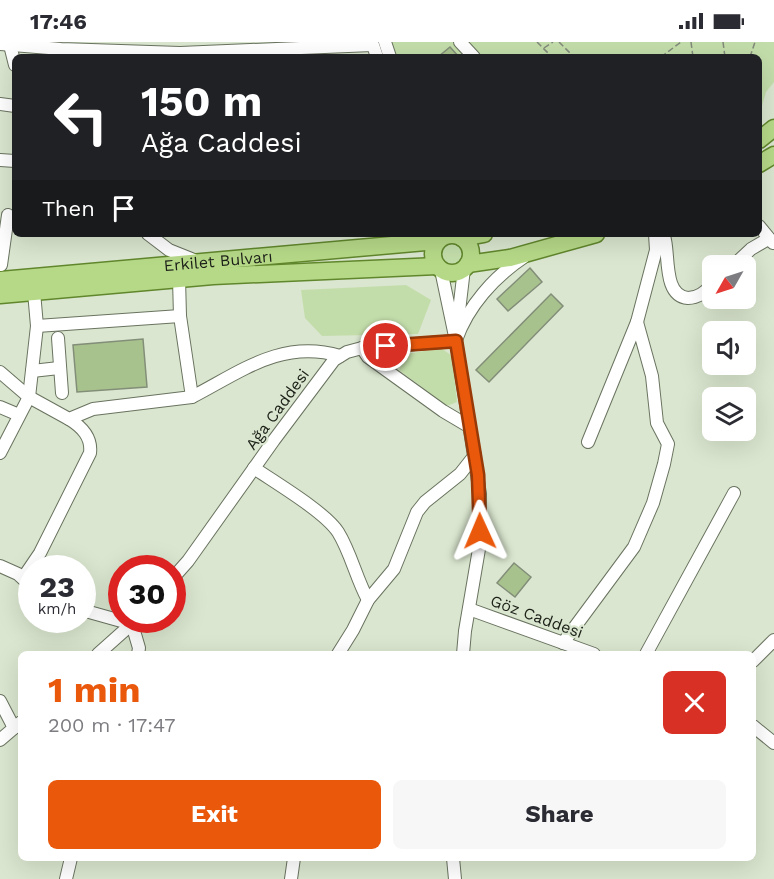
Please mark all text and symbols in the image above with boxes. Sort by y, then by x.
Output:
text: 17:46 [30,9,87,34]
text: 150 m [141,77,262,126]
icon: left [42,78,120,156]
text: Ağa Caddesi [141,127,302,159]
icon: arrive [107,192,140,225]
text: Then [42,196,95,221]
street label: Erkilet Bulvarı [163,247,273,275]
north arrow [702,255,756,309]
map controls [702,255,756,441]
pin [360,320,411,371]
button: sound [702,321,756,375]
icon: arrive [369,329,402,362]
street label: Ağa Caddesi [242,365,313,453]
button: layers [702,387,756,441]
position arrow [448,499,512,563]
speed limit sign: 30 [108,555,186,633]
text: 23 [39,569,75,604]
street label: Göz Caddesi [488,591,586,642]
text: km/h [38,600,76,618]
text: 1 min [48,669,140,711]
button: close [663,671,726,734]
text: 200 m · 17:47 [48,713,176,737]
button: Exit [48,780,381,849]
button: Share [393,780,726,849]

